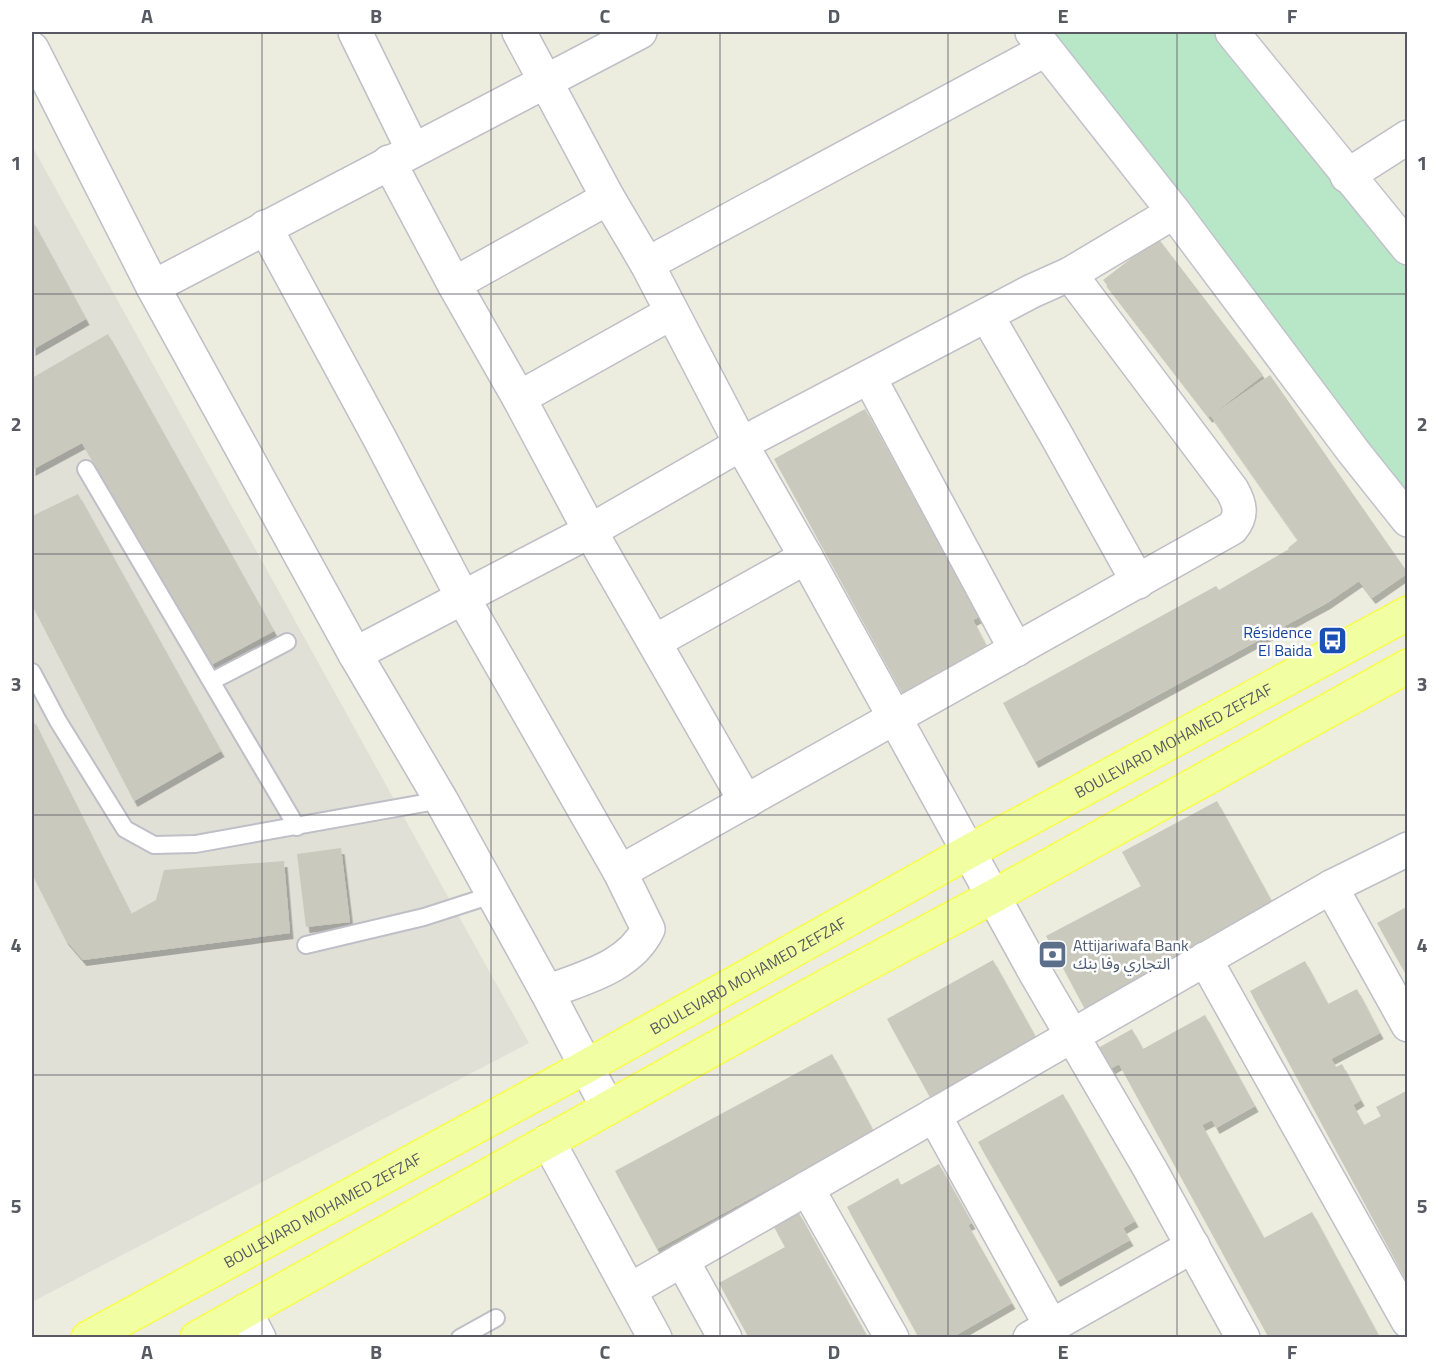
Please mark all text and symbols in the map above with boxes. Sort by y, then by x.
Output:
text: A [141,0,153,31]
text: B [370,0,382,31]
text: C [600,0,611,31]
text: D [828,0,840,31]
text: E [1057,0,1069,31]
text: F [1287,0,1298,31]
text: 1 [10,147,22,178]
text: 1 [1416,147,1428,178]
text: 2 [10,408,22,439]
text: 2 [1416,408,1428,439]
place label: Résidence El Baida [1243,620,1312,662]
bus stop icon: Résidence El Baida [1317,625,1349,657]
text: 3 [10,668,22,699]
text: 3 [1416,668,1428,699]
street label: BOULEVARD MOHAMED ZEFZAF [1070,677,1277,804]
street label: BOULEVARD MOHAMED ZEFZAF [645,911,851,1040]
text: 4 [10,929,22,960]
text: 4 [1416,929,1428,960]
place label: Attijariwafa Bank التجاري وفا بنك [1073,933,1189,976]
bank icon: Attijariwafa Bank التجاري وفا بنك [1036,938,1068,970]
street label: BOULEVARD MOHAMED ZEFZAF [219,1146,426,1274]
text: 5 [10,1190,22,1221]
text: 5 [1416,1190,1428,1221]
text: A [141,1336,153,1367]
text: B [370,1336,382,1367]
text: C [600,1336,611,1367]
text: D [828,1336,840,1367]
text: E [1057,1336,1069,1367]
text: F [1287,1336,1298,1367]

